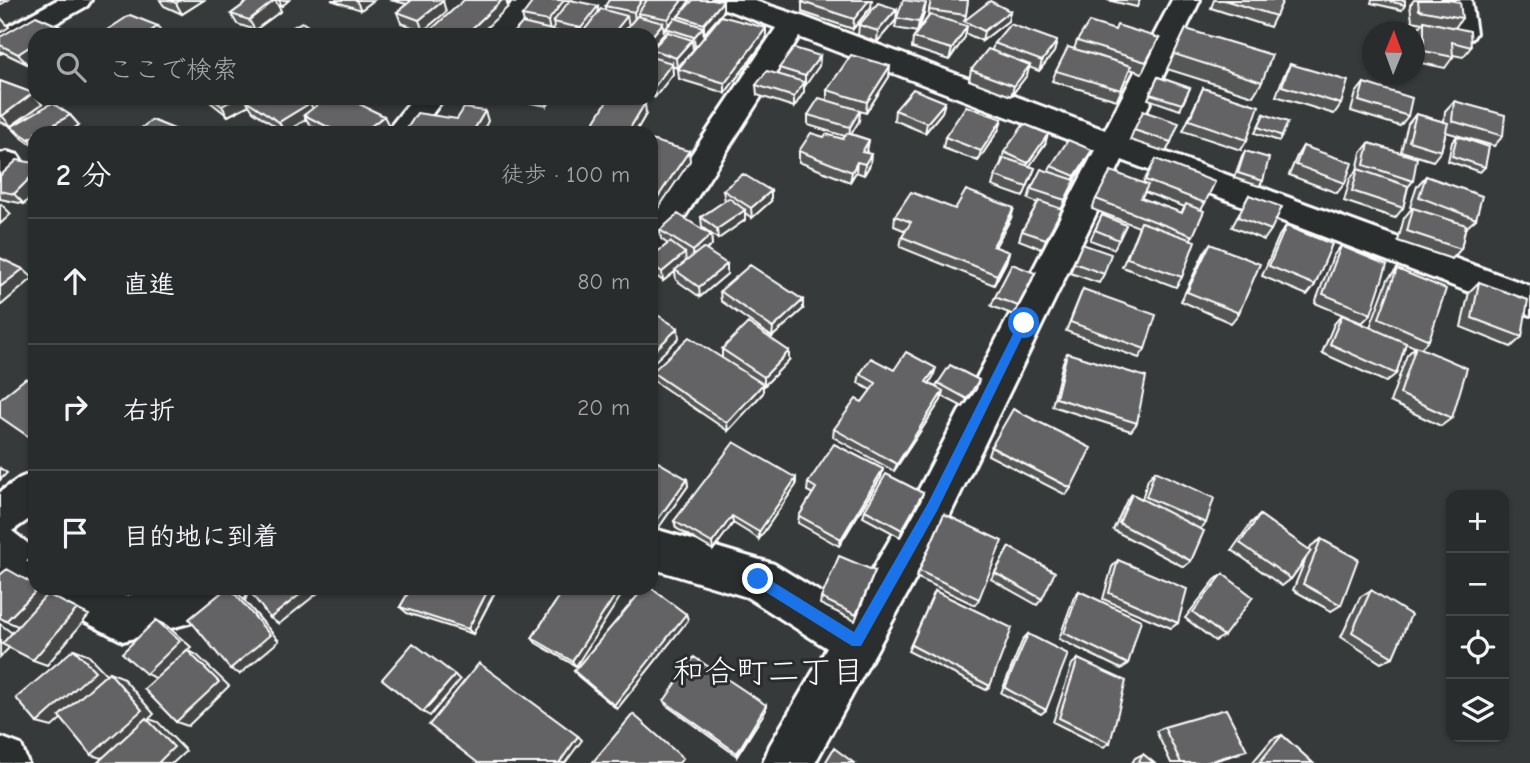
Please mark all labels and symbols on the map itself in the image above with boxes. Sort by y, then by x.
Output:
north arrow [1362,21,1425,84]
route start [1008,307,1039,338]
route end [742,563,773,594]
district label: 和合町二丁目 [672,653,864,690]

